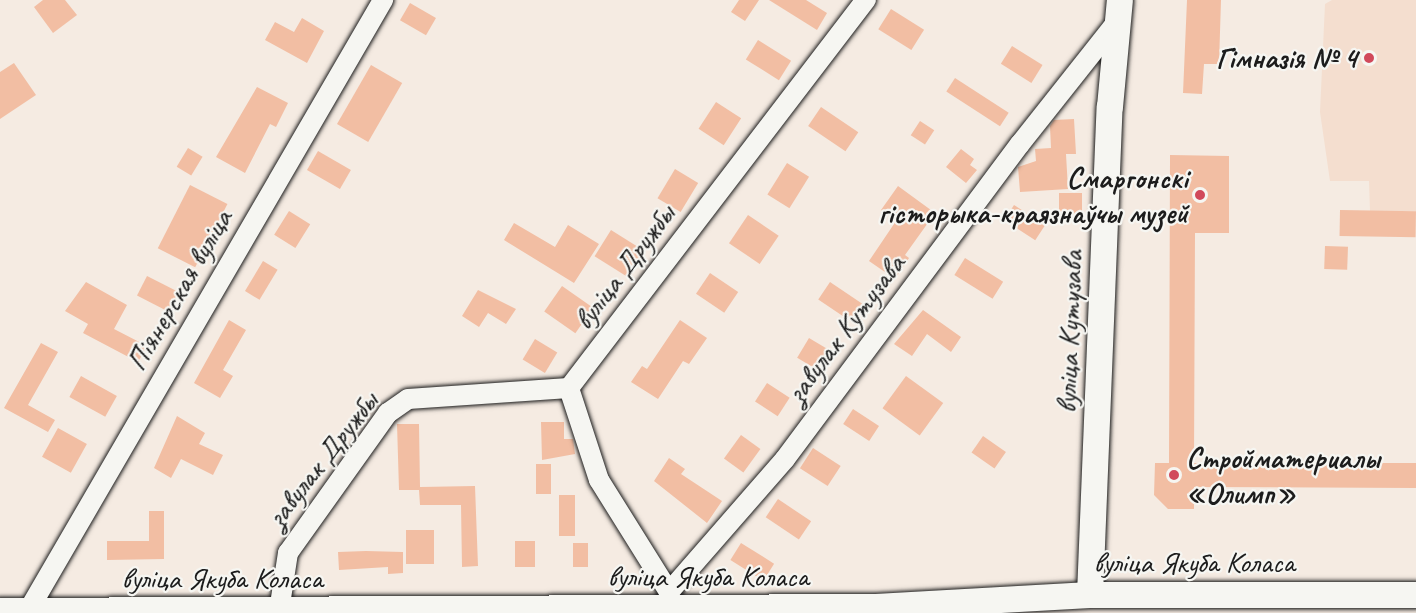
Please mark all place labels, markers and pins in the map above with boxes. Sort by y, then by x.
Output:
place label: Гімназія № 4 [1216,40,1357,76]
marker: Гімназія № 4 [1362,51,1376,65]
place label: Смаргонскі гісторыка-краязнаўчы музей [878,160,1188,231]
marker: Смаргонскі гісторыка-краязнаўчы музей [1193,188,1207,202]
place label: Стройматериалы «Олимп» [1186,440,1380,510]
marker: Стройматериалы «Олимп» [1167,468,1181,482]

